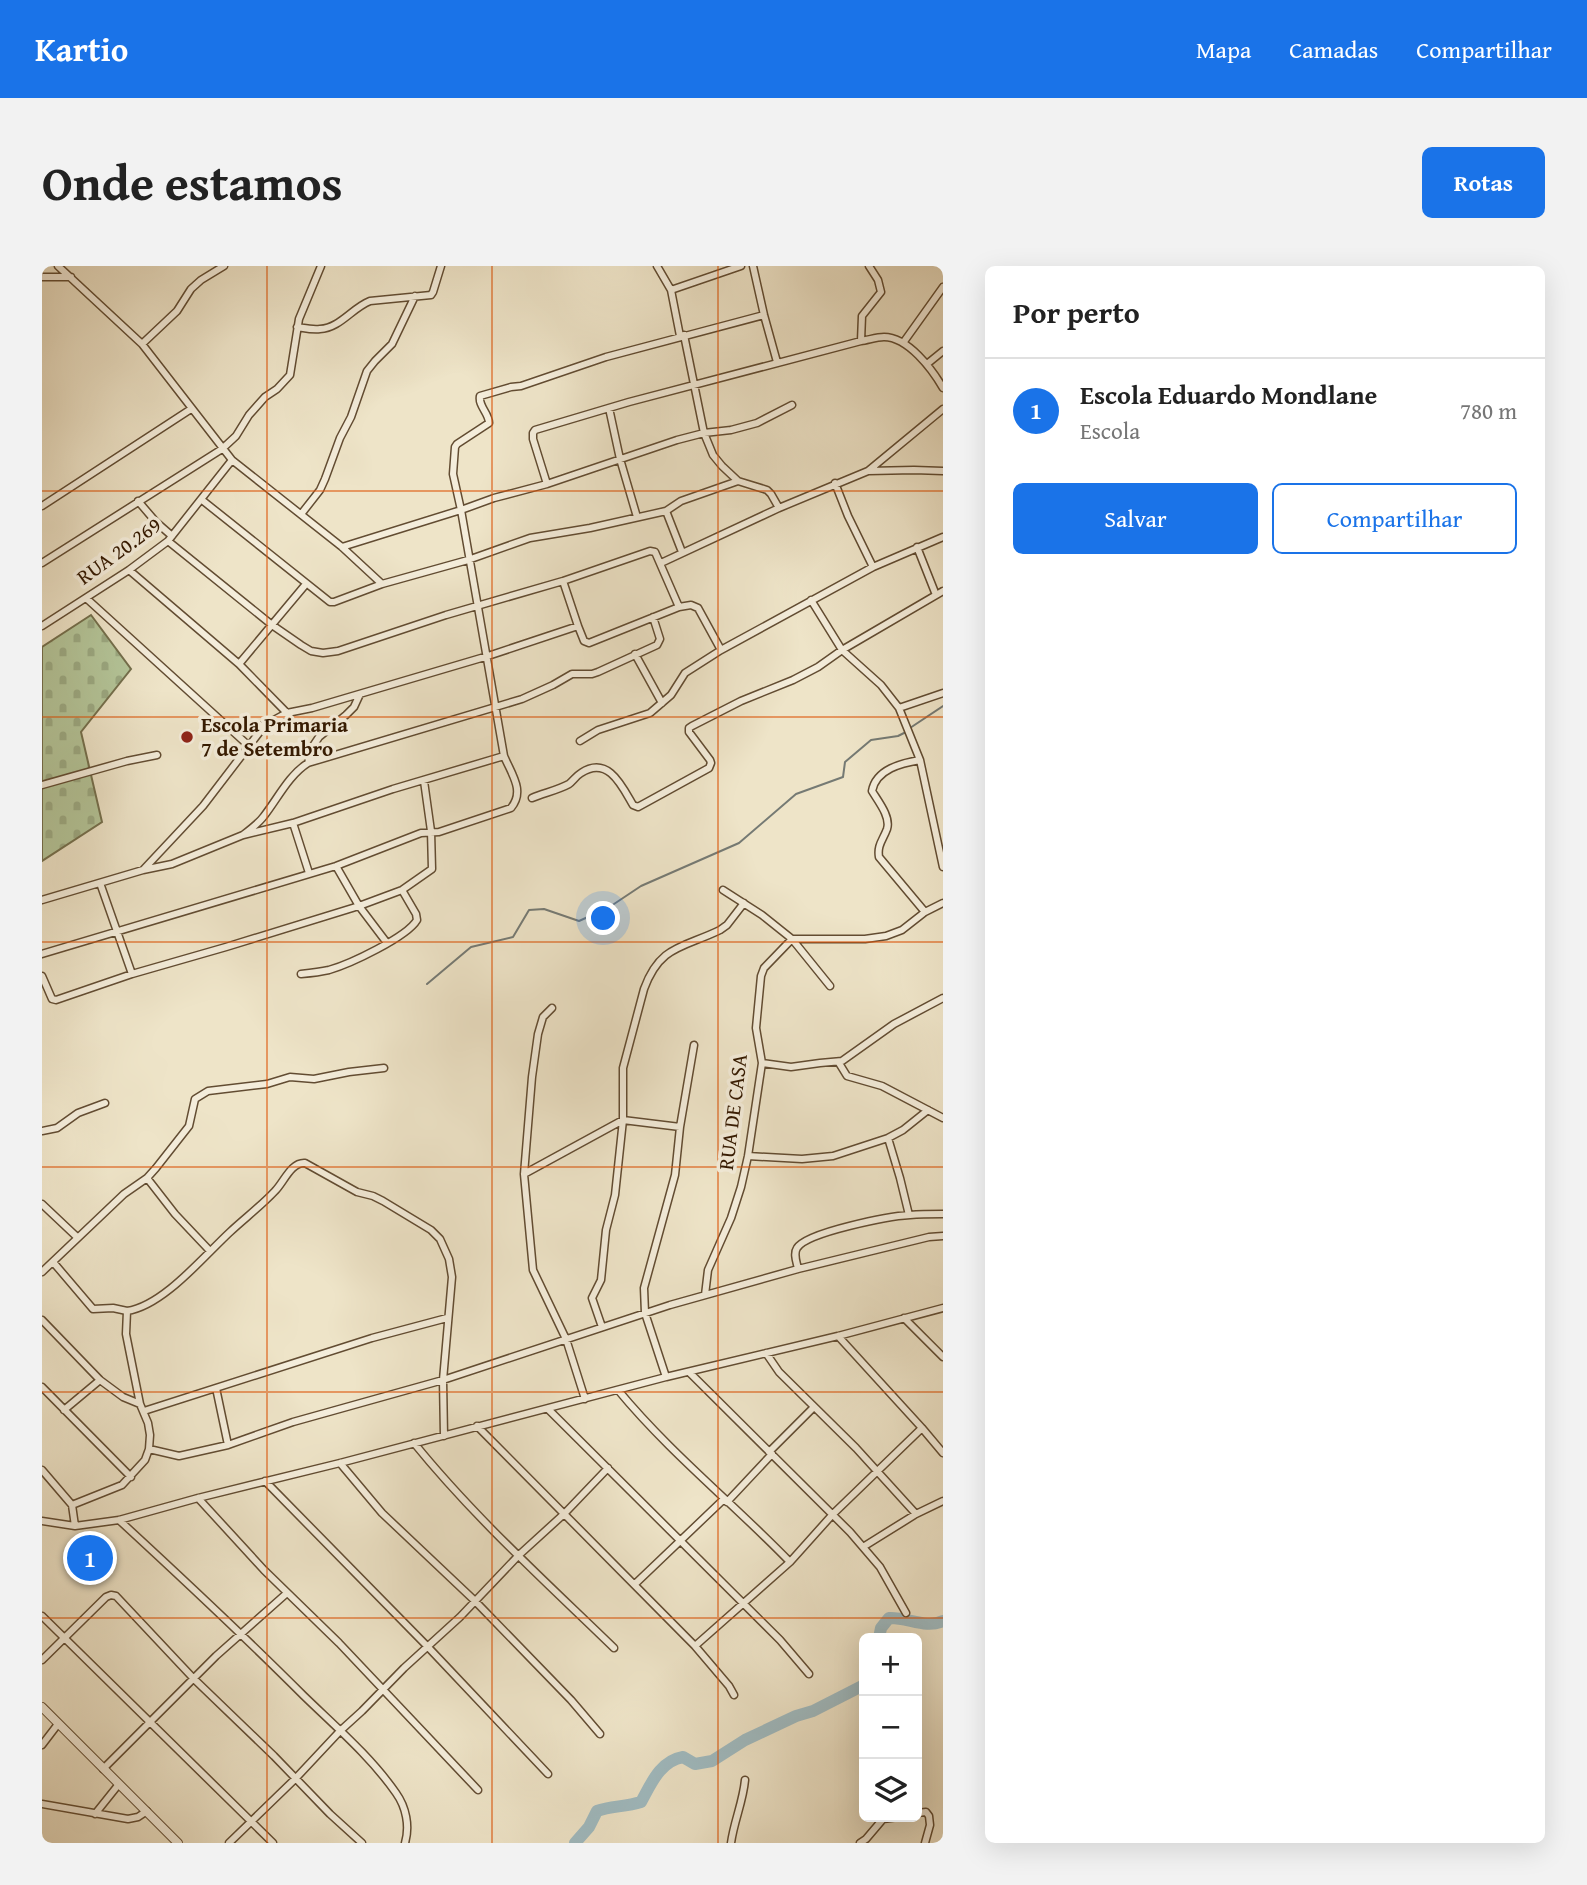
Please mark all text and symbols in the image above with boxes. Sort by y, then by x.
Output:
text: Kartio [35,25,128,73]
text: Mapa [1196,32,1251,67]
text: Camadas [1289,32,1378,67]
text: Compartilhar [1416,32,1552,67]
text: Onde estamos [42,146,343,218]
button: Rotas [1422,147,1545,218]
text: Por perto [1013,290,1140,334]
text: Escola Eduardo Mondlane [1080,375,1377,414]
text: 1 [1030,394,1042,427]
text: 780 m [1460,394,1517,427]
text: Escola [1080,414,1140,447]
button: Salvar [1013,483,1258,554]
button: Compartilhar [1272,483,1517,554]
street label: RUA 20.269 [70,509,167,592]
place label: Escola Primaria 7 de Setembro [201,709,348,764]
marker: Escola Primaria 7 de Setembro [179,729,195,745]
your location [586,901,620,935]
street label: RUA DE CASA [710,1052,755,1172]
pin: 1 [67,1532,113,1584]
map controls [859,1633,922,1822]
button: + [859,1633,922,1696]
button: − [859,1696,922,1759]
button: layers [859,1759,922,1822]

